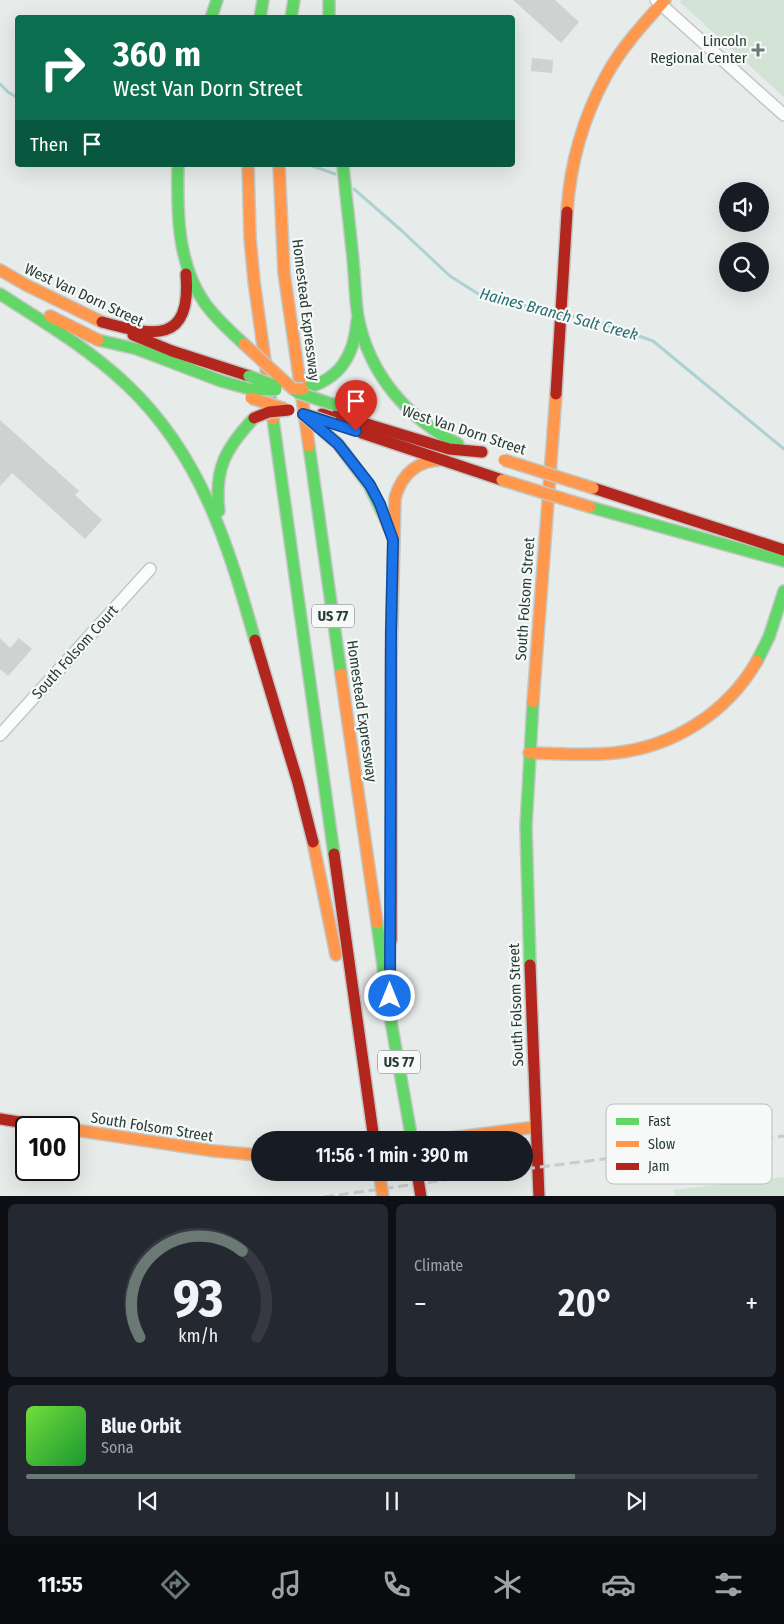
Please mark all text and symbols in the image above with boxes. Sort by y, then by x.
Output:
place label: Lincoln Regional Center [650,32,748,67]
text: 360 m [113,33,201,75]
icon: right [30,35,95,100]
marker: Lincoln Regional Center [751,43,765,57]
text: West Van Dorn Street [113,75,303,102]
icon: arrive [78,130,106,158]
text: Then [30,133,68,156]
map controls [719,182,769,292]
button: sound [719,182,769,232]
street label: Homestead Expressway [288,238,324,382]
button: search [719,242,769,292]
street label: West Van Dorn Street [22,260,146,331]
water label: Haines Branch Salt Creek [478,284,640,344]
pin [335,380,377,431]
icon: arrive [342,387,370,415]
street label: West Van Dorn Street [400,401,528,459]
street label: South Folsom Street [512,537,538,661]
street label: South Folsom Court [28,601,122,703]
road number: US 77 [312,604,354,628]
street label: Homestead Expressway [343,639,381,783]
street label: South Folsom Street [505,943,527,1067]
position arrow [363,969,415,1021]
road number: US 77 [378,1050,420,1074]
legend [606,1104,772,1184]
street label: South Folsom Street [90,1108,215,1146]
text: Fast [648,1113,671,1130]
speed limit sign: 100 [15,1116,80,1181]
text: Slow [648,1136,675,1153]
text: 11:56 · 1 min · 390 m [316,1144,468,1167]
text: Jam [648,1158,669,1175]
text: Climate [414,1256,463,1275]
text: 93 [173,1267,223,1330]
text: 20° [558,1280,614,1326]
text: − [414,1287,427,1320]
text: + [745,1287,758,1320]
text: km/h [178,1325,218,1347]
text: Blue Orbit [101,1415,181,1438]
text: Sona [101,1438,134,1457]
icon: previous [134,1487,162,1515]
icon: pause [378,1487,406,1515]
icon: next [622,1487,650,1515]
icon: directions [158,1567,193,1602]
icon: music [269,1567,304,1602]
icon: phone [379,1567,414,1602]
icon: climate [490,1567,525,1602]
icon: car [601,1567,636,1602]
icon: filters [711,1567,746,1602]
text: 11:55 [38,1571,83,1598]

